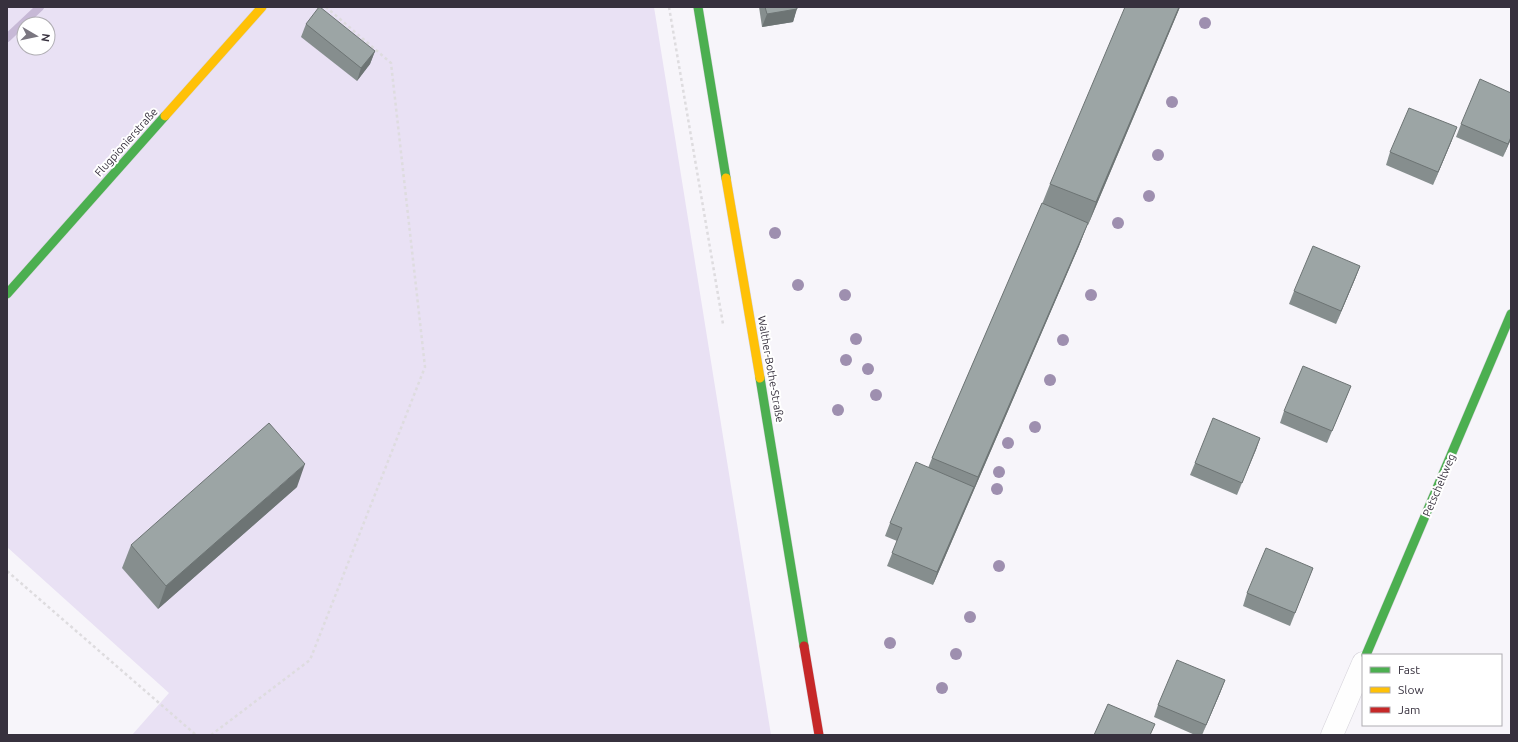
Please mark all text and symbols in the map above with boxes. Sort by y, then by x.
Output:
north arrow [16,16,56,56]
text: N [39,33,52,43]
street label: Flugpionierstraße [92,105,160,179]
street label: Walther-Bothe-Straße [756,315,786,423]
street label: Petscheltweg [1420,452,1458,518]
legend [1362,654,1502,726]
text: Fast [1398,663,1420,676]
text: Slow [1398,683,1424,696]
text: Jam [1398,703,1420,716]

